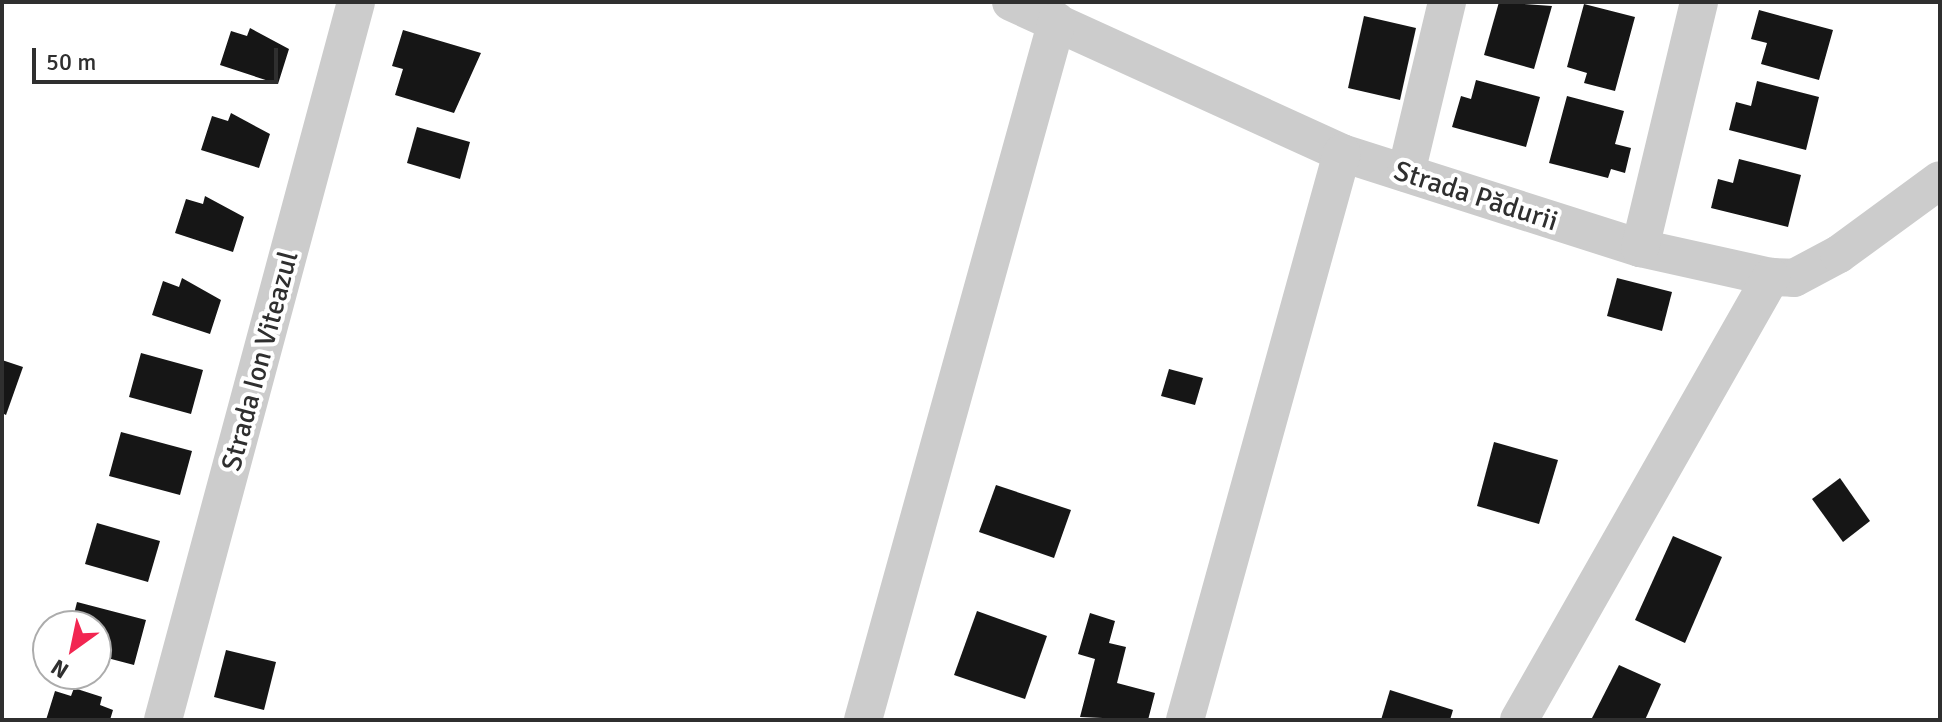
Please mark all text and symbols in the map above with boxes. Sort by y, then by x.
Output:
scale bar [36,32,282,82]
text: 50 m [46,47,96,77]
street label: Strada Pădurii [1390,154,1562,238]
street label: Strada Ion Viteazul [214,247,306,475]
north arrow [32,610,112,690]
text: N [46,653,74,684]

